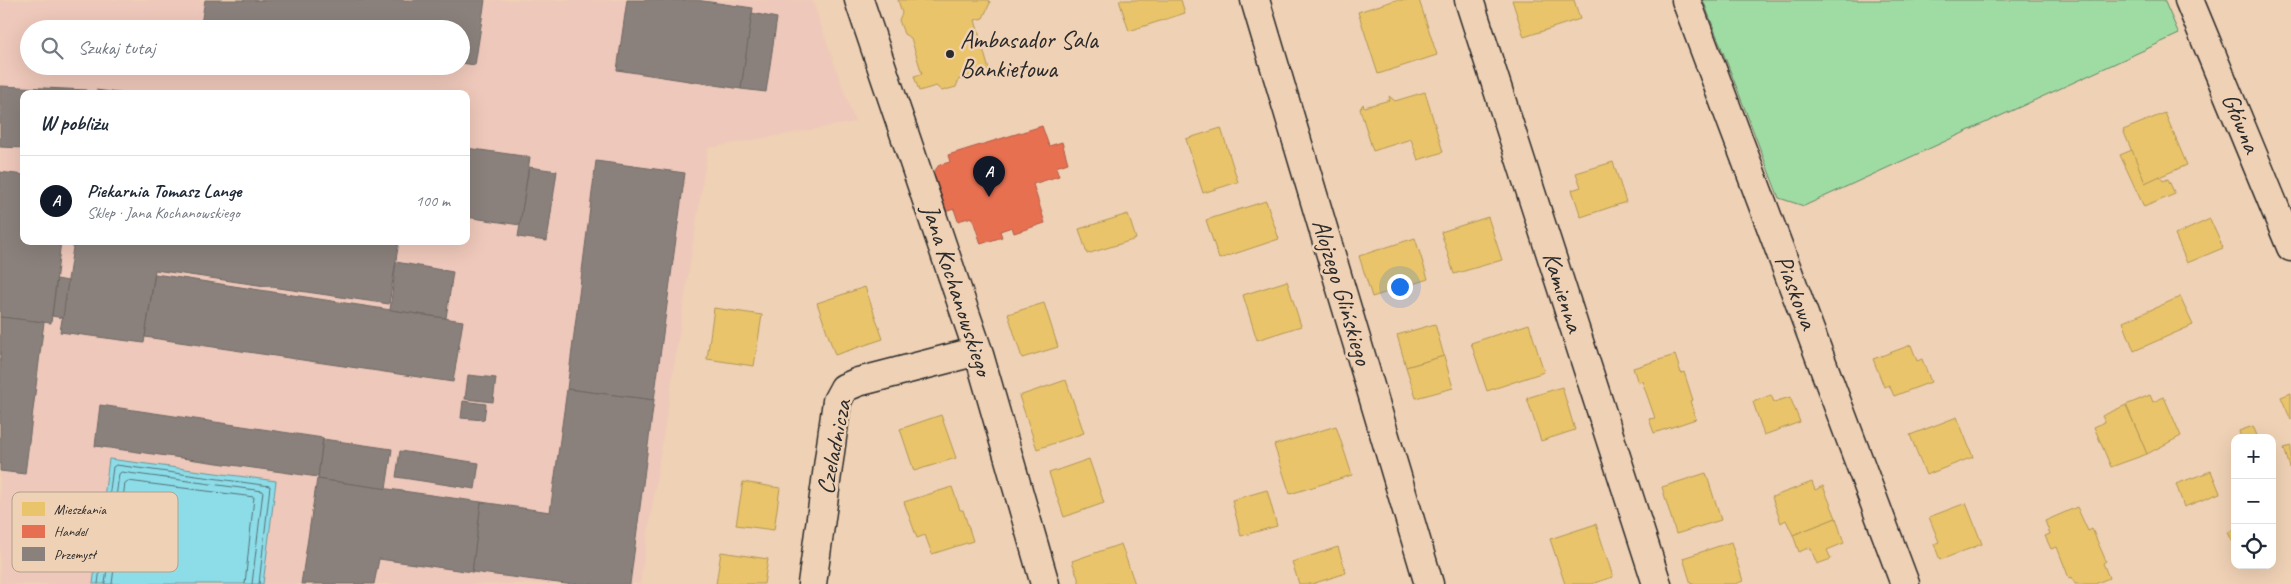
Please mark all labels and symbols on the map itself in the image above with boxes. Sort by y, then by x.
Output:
place label: Ambasador Sala Bankietowa [960,24,1100,85]
marker: Ambasador Sala Bankietowa [944,48,956,60]
street label: Główna [2214,88,2269,160]
pin: A [973,156,1005,197]
street label: Jana Kochanowskiego [914,199,1001,383]
street label: Alojzego Glińskiego [1305,215,1380,370]
street label: Kamienna [1535,248,1592,338]
street label: Piaskowa [1767,250,1825,336]
your location [1387,274,1413,300]
street label: Czeladnicza [809,395,859,497]
legend [12,492,178,572]
text: Mieszkania [54,501,107,518]
text: Handel [54,523,89,540]
text: Przemysł [54,546,98,563]

